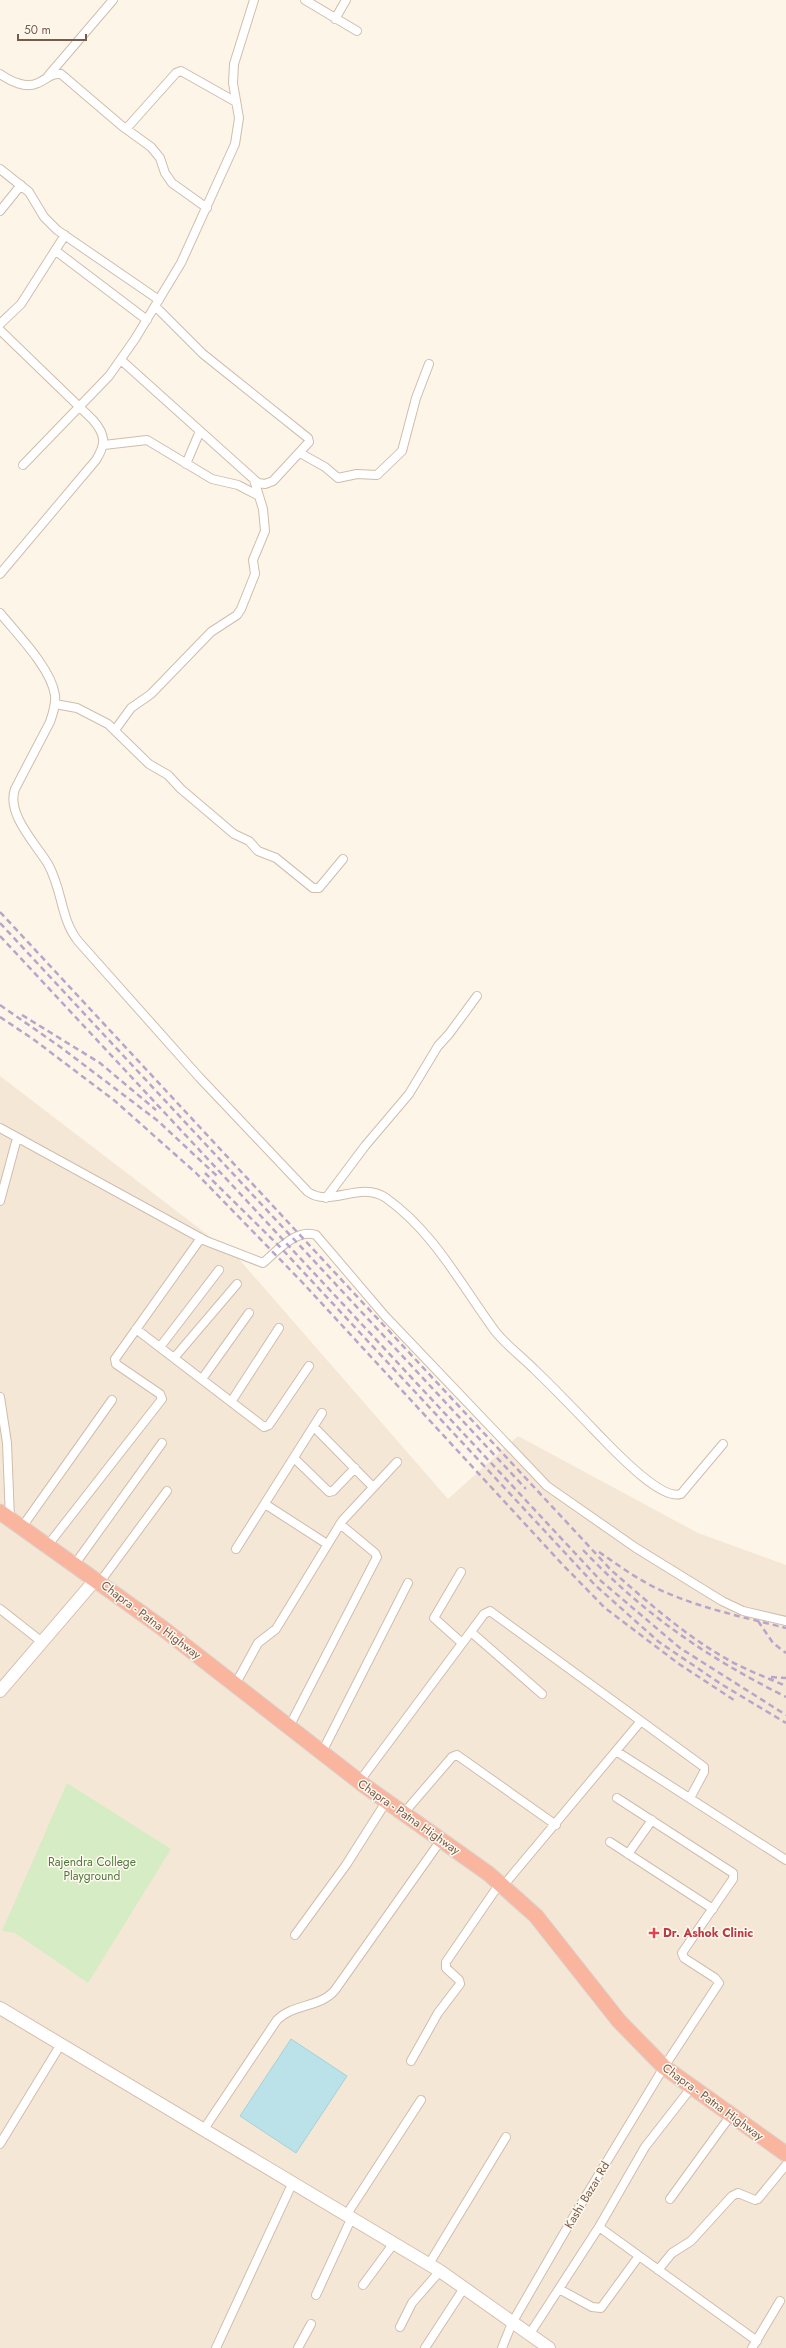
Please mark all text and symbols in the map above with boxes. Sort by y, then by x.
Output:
scale bar [18,16,86,42]
text: 50 m [24,21,51,39]
street label: Chapra - Patna Highway [97,1576,205,1664]
street label: Chapra - Patna Highway [354,1775,464,1860]
park label: Rajendra College Playground [48,1853,136,1885]
place label: Dr. Ashok Clinic [663,1924,753,1942]
marker: Dr. Ashok Clinic [648,1927,660,1939]
street label: Chapra - Patna Highway [659,2059,768,2145]
street label: Kashi Bazar Rd [560,2158,614,2232]

